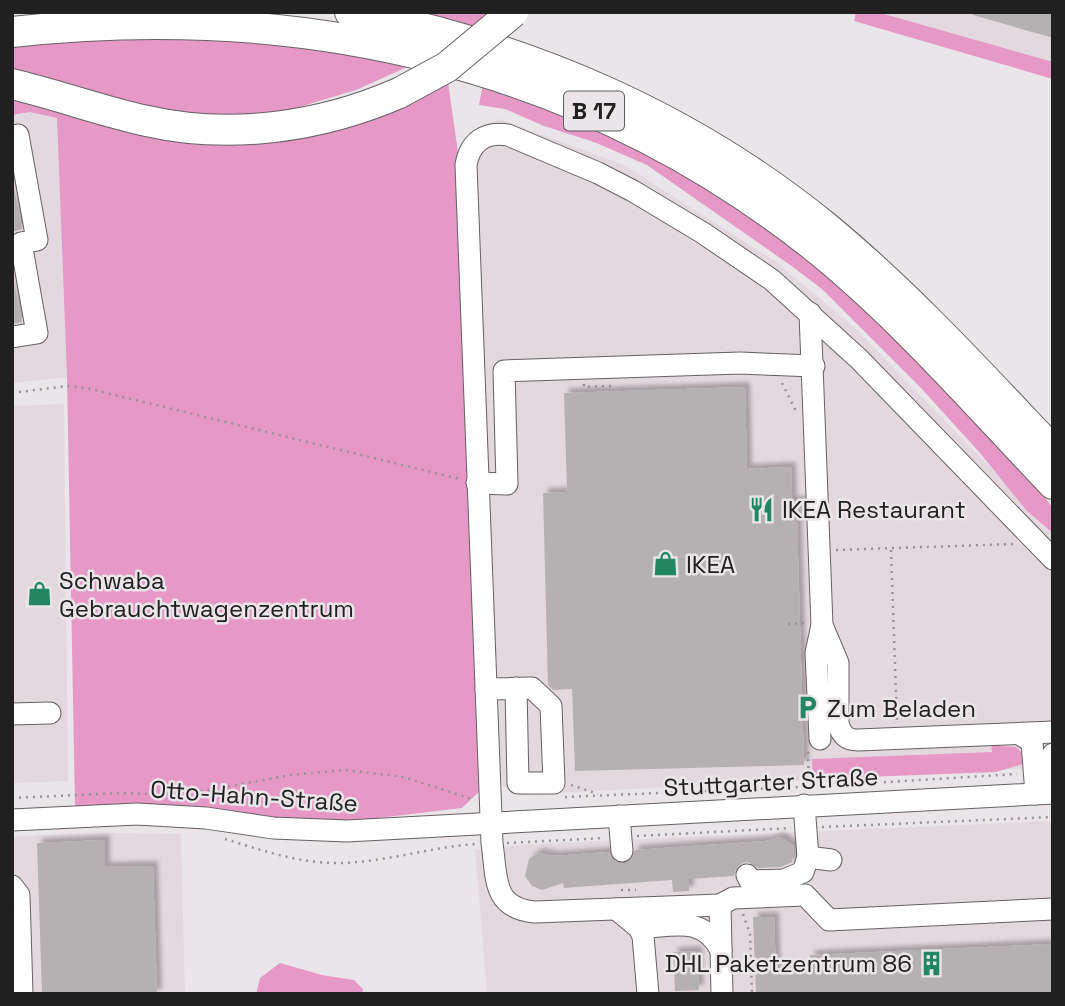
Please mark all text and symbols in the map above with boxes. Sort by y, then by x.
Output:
road number: B 17 [564,92,624,130]
place label: IKEA Restaurant [782,494,966,525]
restaurant icon: IKEA Restaurant [748,495,776,523]
place label: IKEA [686,549,735,580]
shop icon: IKEA [652,550,680,578]
place label: Schwaba Gebrauchtwagenzentrum [59,565,354,624]
shop icon: Schwaba Gebrauchtwagenzentrum [25,580,53,608]
place label: Zum Beladen [827,693,976,724]
parking icon: Zum Beladen [793,694,821,722]
street label: Stuttgarter Straße [663,761,879,803]
street label: Otto-Hahn-Straße [149,773,359,819]
place label: DHL Paketzentrum 86 [665,948,912,979]
building icon: DHL Paketzentrum 86 [918,949,946,977]

